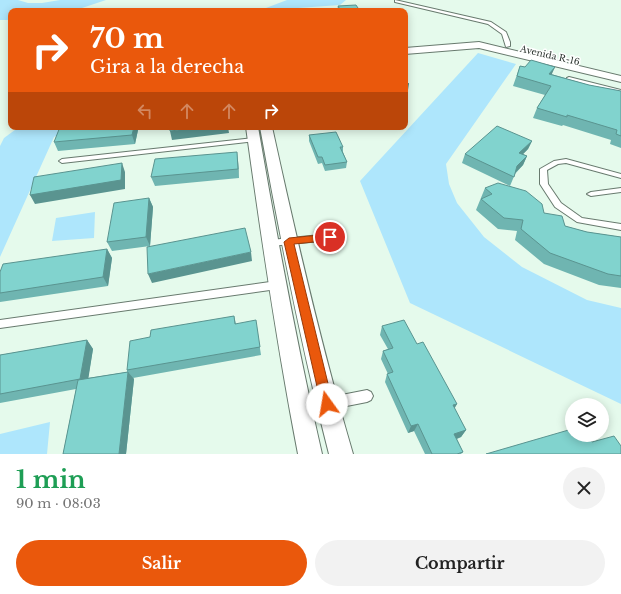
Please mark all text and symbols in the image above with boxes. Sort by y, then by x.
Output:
text: 70 m [90,21,164,56]
icon: right [24,24,76,76]
street label: Avenida R-16 [518,43,581,67]
text: Gira a la derecha [90,56,244,78]
icon: left [134,100,156,122]
icon: ahead [176,100,198,122]
icon: ahead [218,100,240,122]
icon: right [260,100,282,122]
pin [313,220,347,254]
icon: arrive [319,226,341,248]
position arrow [306,383,348,425]
map controls [565,398,609,442]
button: layers [565,398,609,442]
text: 1 min [16,465,86,494]
button: close [563,467,605,509]
text: 90 m · 08:03 [16,495,101,512]
button: Salir [16,540,307,586]
button: Compartir [315,540,605,586]

